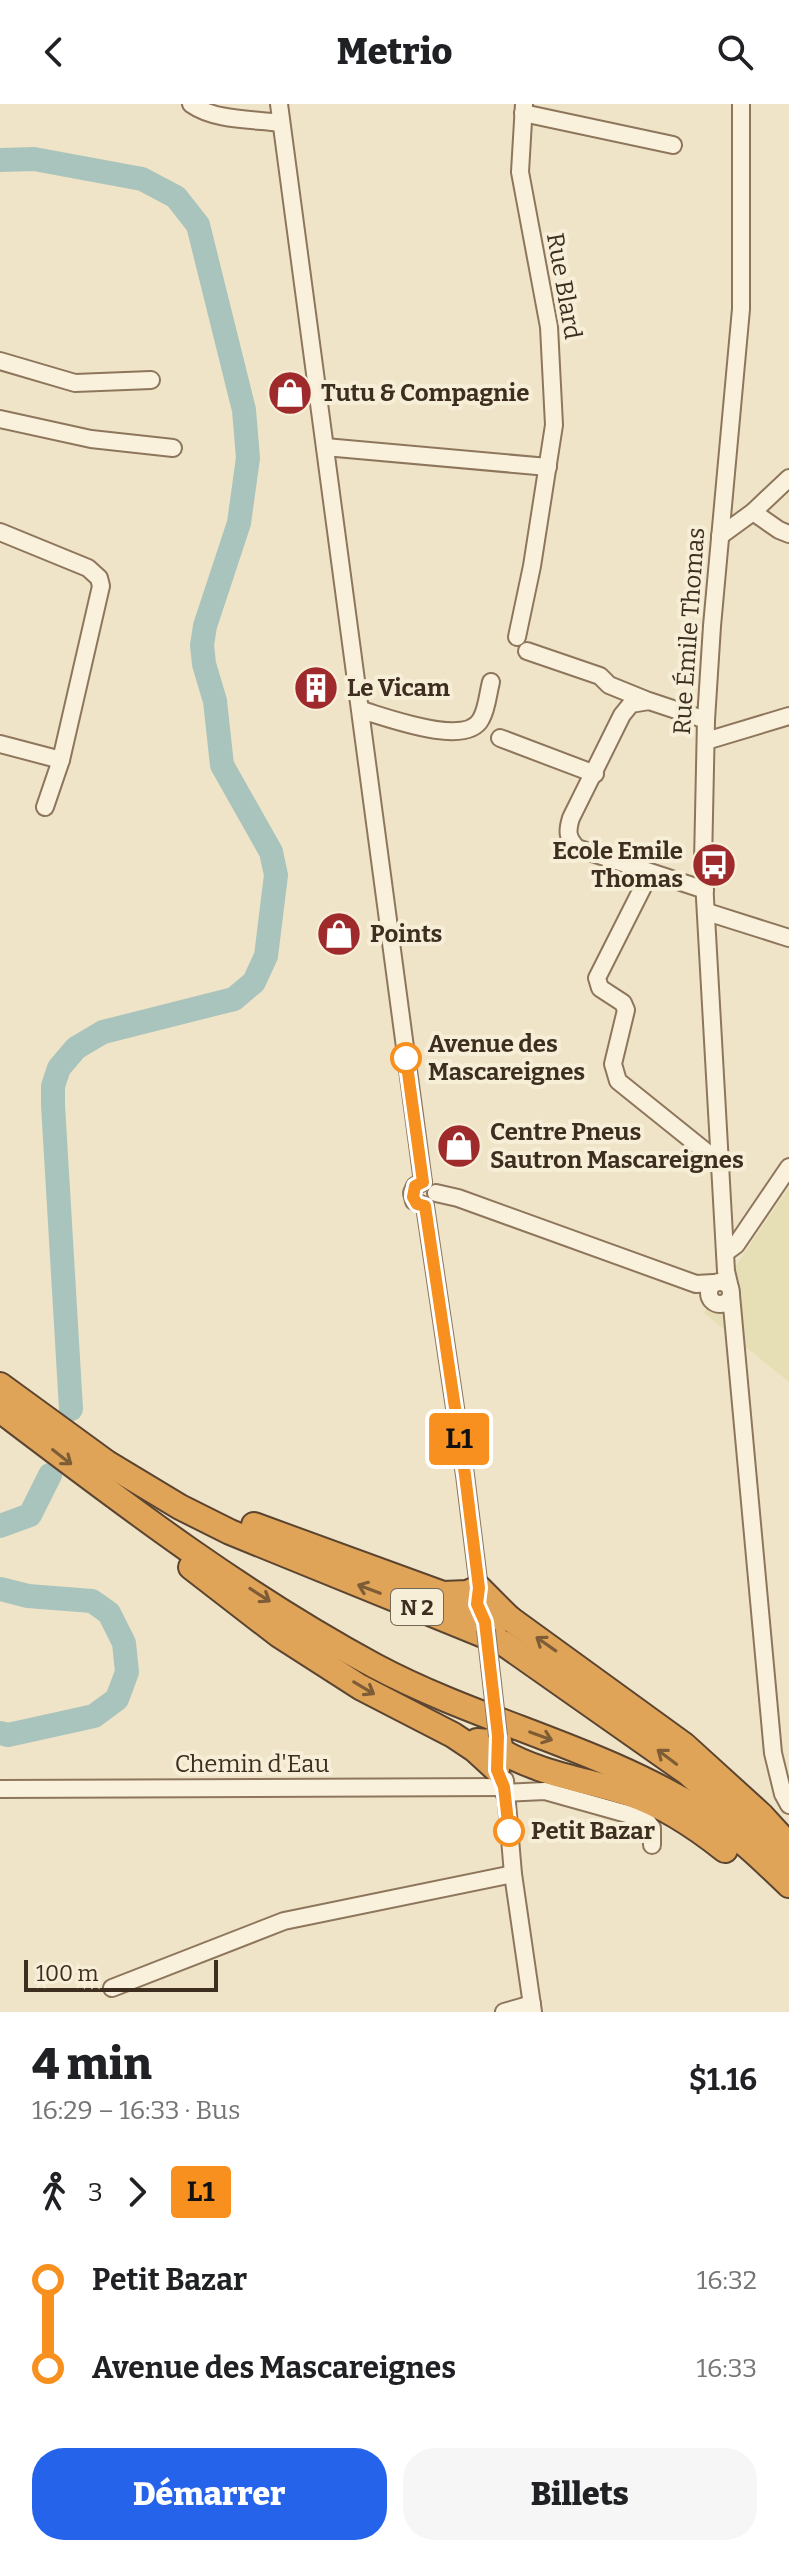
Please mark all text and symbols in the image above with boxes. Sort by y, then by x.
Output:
icon: back [32,30,76,74]
text: Metrio [337,30,452,74]
icon: search [713,30,757,74]
street label: Rue Blard [541,231,587,341]
shop icon: Tutu & Compagnie [266,369,314,417]
place label: Tutu & Compagnie [321,379,529,407]
street label: Rue Émile Thomas [667,526,710,736]
building icon: Le Vicam [292,664,340,712]
place label: Le Vicam [347,674,450,702]
place label: Ecole Emile Thomas [552,837,683,893]
bus stop icon: Ecole Emile Thomas [690,841,738,889]
shop icon: Points [315,910,363,958]
place label: Points [370,920,443,948]
place label: Avenue des Mascareignes [428,1030,585,1086]
marker: Avenue des Mascareignes [391,1043,421,1073]
place label: Centre Pneus Sautron Mascareignes [490,1118,744,1174]
shop icon: Centre Pneus Sautron Mascareignes [435,1122,483,1170]
line badge: L1 [423,1413,495,1465]
text: L1 [445,1422,473,1455]
one-way arrow [51,1448,72,1466]
one-way arrow [357,1581,382,1595]
one-way arrow [248,1587,270,1604]
road number: N 2 [391,1589,443,1625]
one-way arrow [536,1636,558,1652]
one-way arrow [352,1680,375,1696]
one-way arrow [528,1730,553,1745]
one-way arrow [657,1749,678,1766]
street label: Chemin d'Eau [175,1750,329,1778]
marker: Petit Bazar [494,1816,524,1846]
place label: Petit Bazar [531,1817,655,1845]
scale bar [24,1956,218,1992]
text: 100 m [36,1960,99,1987]
text: 4 min [32,2038,152,2091]
text: $1.16 [689,2062,757,2098]
text: 16:29 – 16:33 · Bus [32,2095,240,2126]
icon: walk [32,2170,76,2214]
icon: forward [115,2170,159,2214]
text: L1 [187,2175,215,2208]
text: 3 [88,2177,103,2208]
text: Petit Bazar [92,2262,247,2298]
text: 16:32 [697,2265,757,2296]
text: Avenue des Mascareignes [92,2350,456,2386]
text: 16:33 [697,2353,757,2384]
button: Démarrer [32,2448,387,2540]
button: Billets [403,2448,757,2540]

